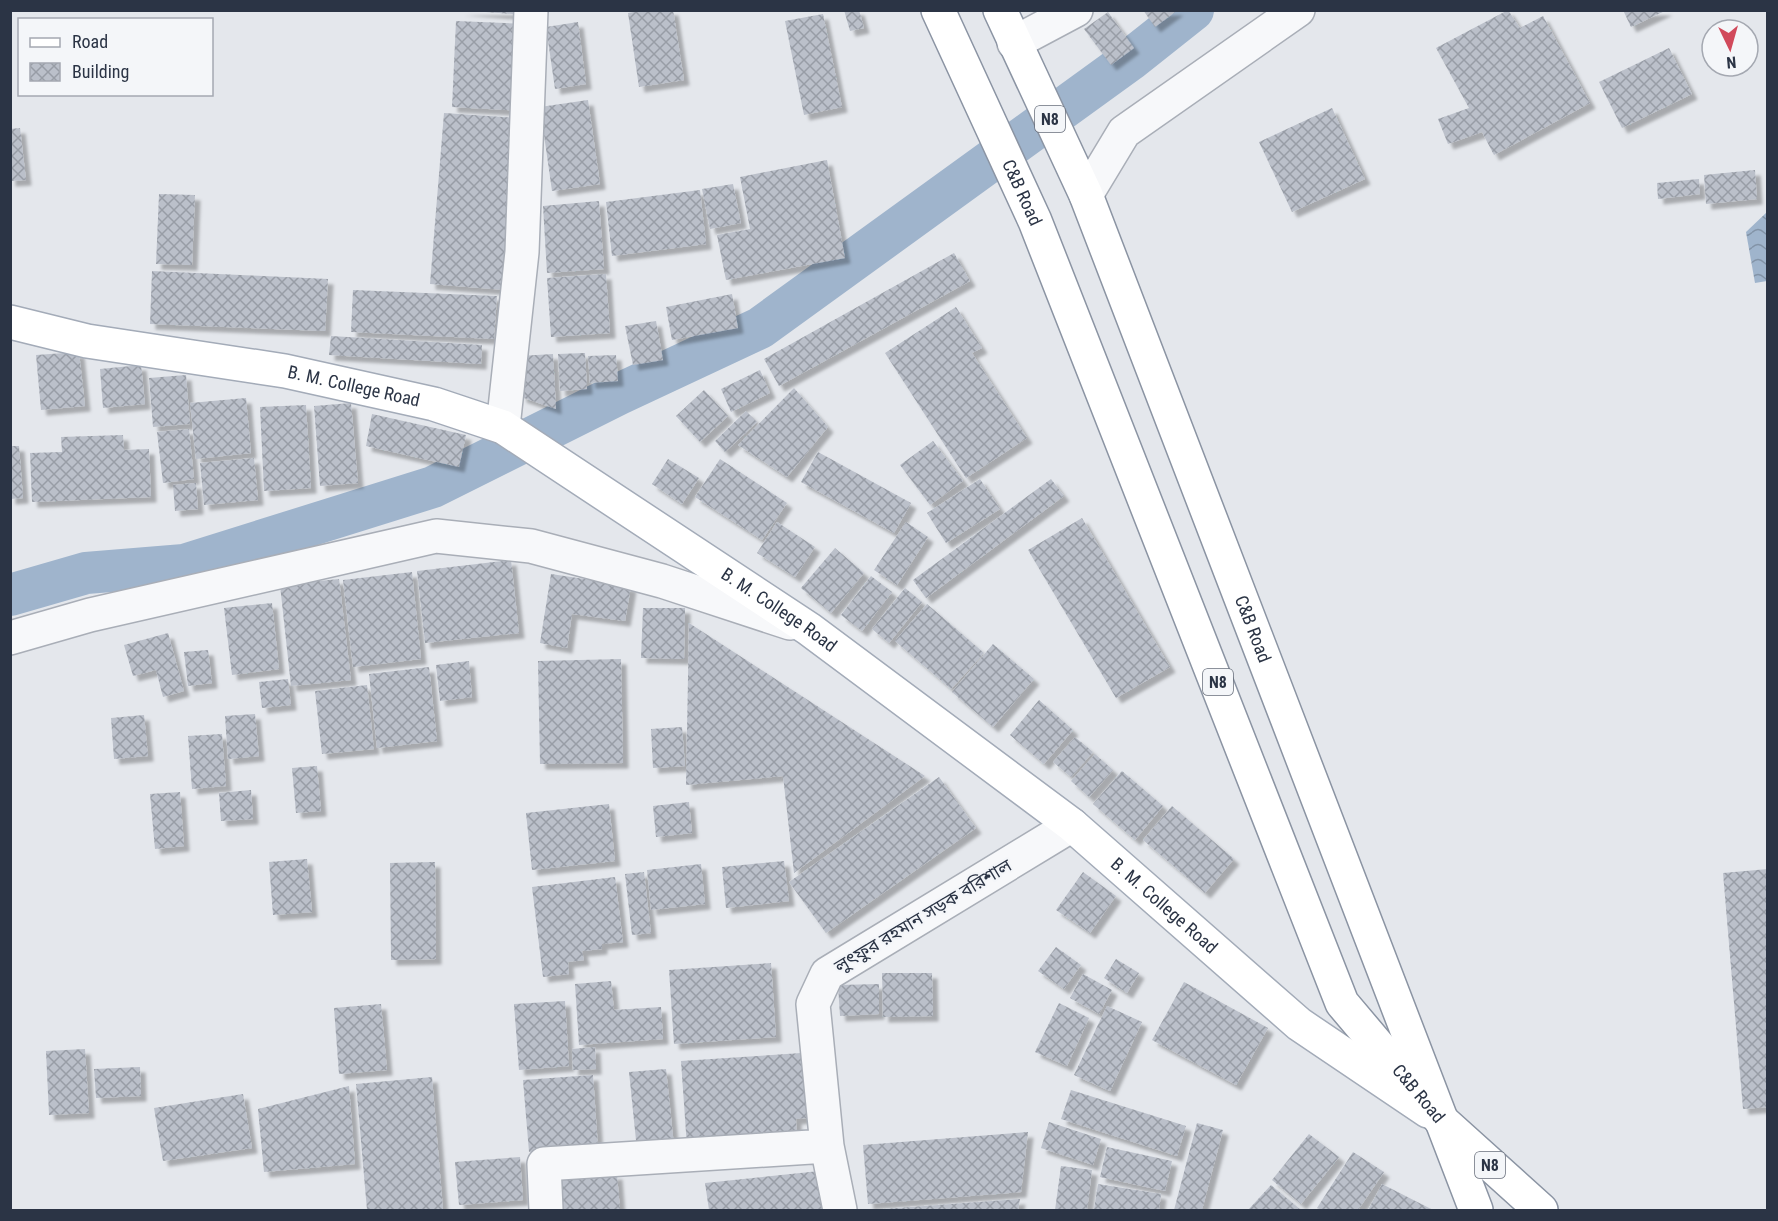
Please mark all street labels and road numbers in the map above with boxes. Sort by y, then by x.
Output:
road number: N8 [1035,106,1065,132]
street label: C&B Road [998,156,1047,229]
street label: B. M. College Road [286,361,422,411]
street label: B. M. College Road [718,563,841,656]
street label: C&B Road [1231,592,1276,665]
road number: N8 [1203,669,1233,695]
street label: B. M. College Road [1107,853,1222,958]
street label: লুৎফুর রহমান সড়ক বরিশাল [830,854,1016,978]
street label: C&B Road [1388,1060,1450,1127]
road number: N8 [1475,1152,1505,1178]

